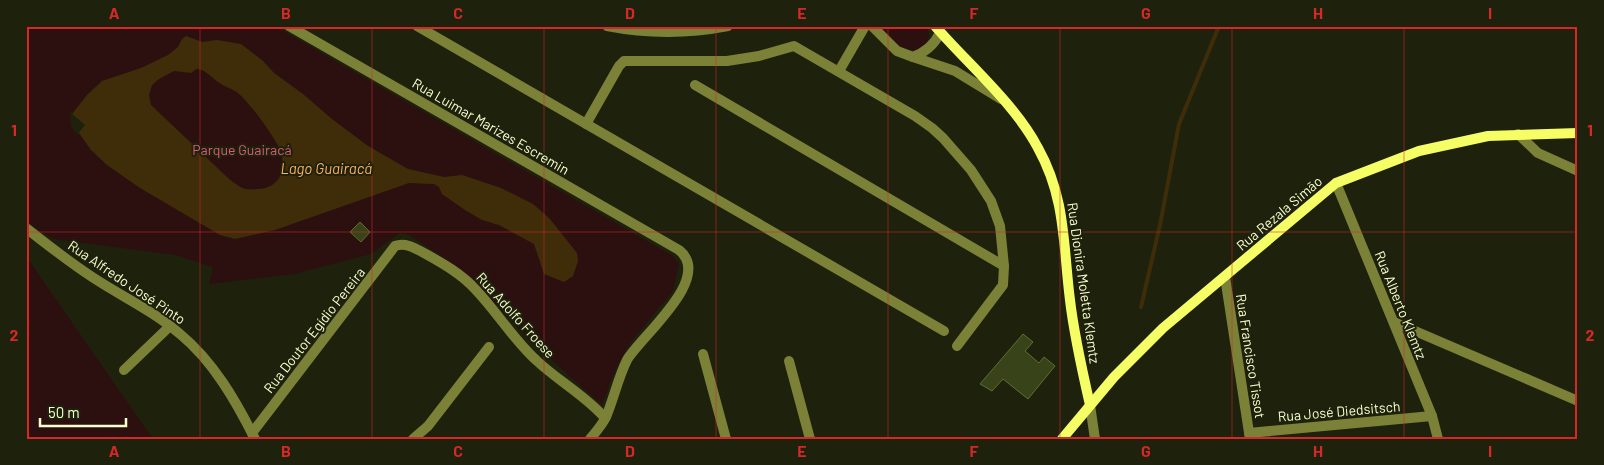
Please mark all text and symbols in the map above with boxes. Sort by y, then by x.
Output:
text: A [109,3,120,22]
text: B [281,3,291,22]
text: C [453,3,463,22]
text: D [625,3,635,22]
text: E [797,3,807,22]
text: F [970,3,979,22]
text: G [1141,3,1151,22]
text: H [1313,3,1323,22]
text: I [1488,3,1492,22]
street label: Rua Luimar Marizes Escremin [410,74,572,178]
text: 1 [11,120,17,139]
text: 1 [1587,120,1593,139]
park label: Parque Guairacá [192,141,292,158]
water label: Lago Guairacá [280,159,372,177]
street label: Rua Rezala Simão [1233,172,1325,254]
street label: Rua Dionira Moletta Klemtz [1064,201,1104,365]
street label: Rua Alfredo José Pinto [65,236,189,328]
street label: Rua Alberto Klemtz [1371,248,1431,362]
street label: Rua Doutor Egídio Pereira [260,264,368,396]
street label: Rua Adolfo Froese [473,269,559,361]
street label: Rua Francisco Tissot [1233,292,1269,420]
text: 2 [10,325,19,344]
text: 2 [1586,325,1595,344]
scale bar [40,395,126,427]
street label: Rua José Diedsitsch [1277,397,1401,425]
text: 50 m [48,403,80,421]
text: A [109,441,120,460]
text: B [281,441,291,460]
text: C [453,441,463,460]
text: D [625,441,635,460]
text: E [797,441,807,460]
text: F [970,441,979,460]
text: G [1141,441,1151,460]
text: H [1313,441,1323,460]
text: I [1488,441,1492,460]

